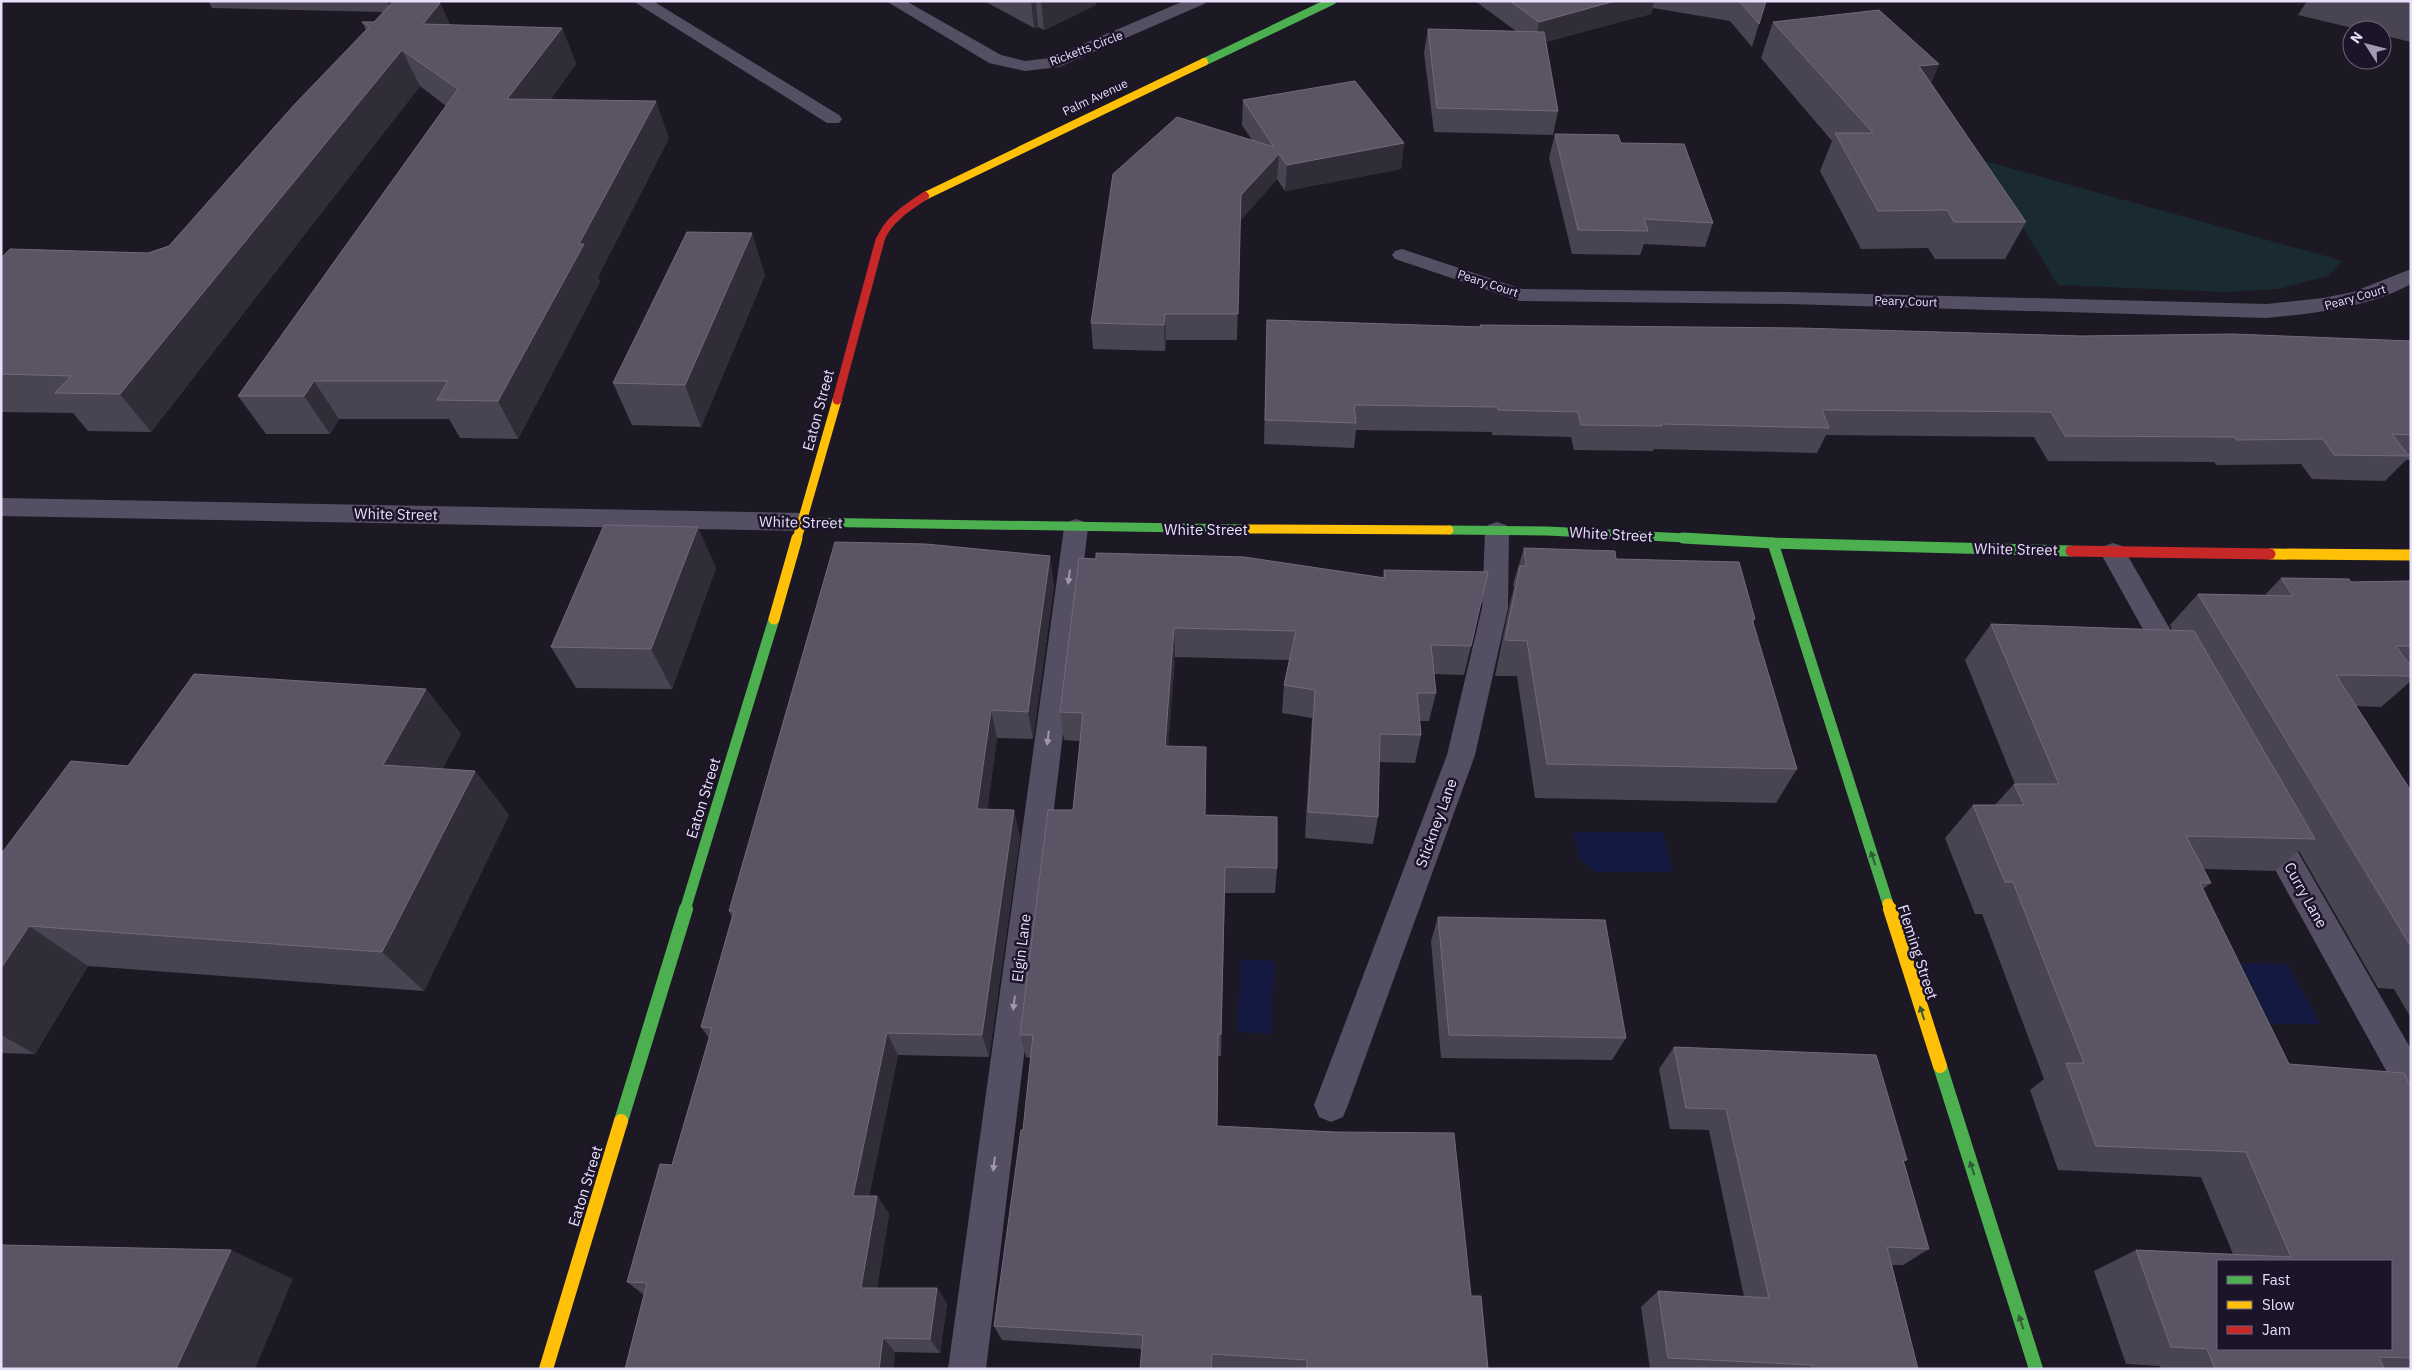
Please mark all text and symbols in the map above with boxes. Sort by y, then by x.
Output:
north arrow [2342,20,2392,70]
street label: Ricketts Circle [1047,27,1125,69]
text: N [2346,28,2367,47]
street label: Palm Avenue [1060,75,1130,119]
street label: Peary Court [1456,266,1520,300]
street label: Peary Court [2323,281,2387,313]
street label: Peary Court [1874,292,1938,310]
street label: Eaton Street [798,367,838,453]
street label: White Street [354,504,438,524]
street label: White Street [759,512,843,532]
street label: White Street [1164,520,1248,539]
street label: White Street [1569,522,1653,546]
street label: White Street [1974,539,2058,559]
one-way arrow [1065,569,1073,585]
one-way arrow [1044,730,1052,746]
street label: Eaton Street [682,755,724,841]
street label: Stickney Lane [1411,776,1461,870]
one-way arrow [1868,850,1876,865]
street label: Curry Lane [2280,859,2332,931]
street label: Fleming Street [1894,902,1942,1002]
street label: Elgin Lane [1007,913,1035,983]
one-way arrow [1010,995,1018,1011]
one-way arrow [1918,1005,1925,1020]
street label: Eaton Street [564,1143,606,1229]
one-way arrow [989,1157,997,1173]
one-way arrow [1967,1160,1975,1175]
legend [2217,1260,2392,1350]
text: Fast [2262,1270,2290,1289]
text: Slow [2262,1295,2295,1314]
one-way arrow [2017,1315,2024,1330]
text: Jam [2262,1320,2291,1339]

